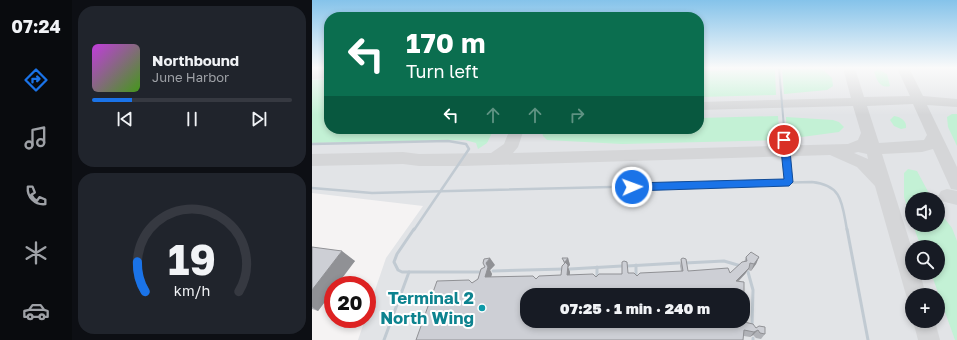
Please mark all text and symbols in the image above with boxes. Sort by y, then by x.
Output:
text: 07:24 [11,15,61,37]
text: 170 m [406,26,485,59]
icon: left [340,28,392,80]
text: Northbound [152,51,239,69]
text: Turn left [406,60,479,82]
icon: directions [22,66,50,94]
text: June Harbor [152,69,229,85]
icon: left [440,104,462,126]
icon: ahead [482,104,504,126]
icon: ahead [524,104,546,126]
icon: right [566,104,588,126]
icon: previous [114,108,136,130]
icon: pause [181,108,203,130]
icon: next [248,108,270,130]
pin [767,123,801,157]
icon: music [22,124,50,152]
icon: arrive [773,129,795,151]
position arrow [611,166,653,208]
icon: phone [22,182,50,210]
map controls [905,192,945,328]
button: sound [905,192,945,232]
text: 19 [168,233,216,283]
icon: climate [22,239,50,267]
button: search [905,240,945,280]
speed limit sign: 20 [324,276,376,328]
text: km/h [174,281,210,298]
place label: Terminal 2 North Wing [380,287,474,328]
button: + [905,288,945,328]
icon: car [22,297,50,325]
text: 07:25 · 1 min · 240 m [560,299,710,317]
marker: Terminal 2 North Wing [477,303,487,313]

